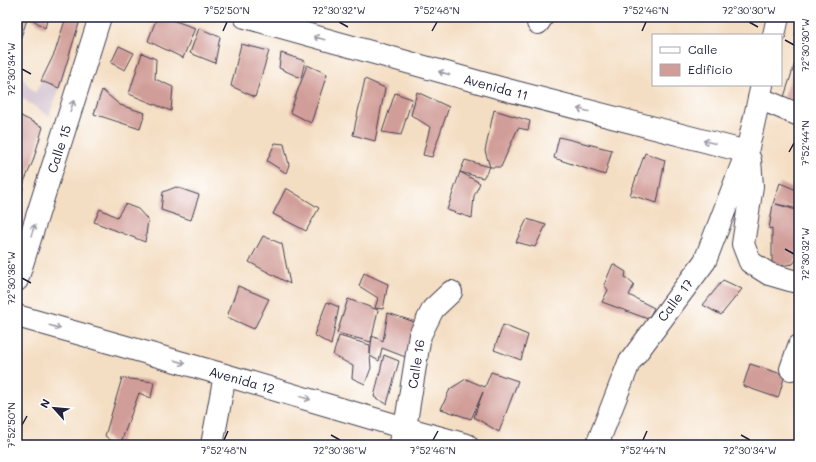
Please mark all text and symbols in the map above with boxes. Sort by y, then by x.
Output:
text: 7°52'50"N [204,3,250,17]
text: 72°30'32"W [313,3,366,17]
text: 7°52'48"N [414,3,460,17]
text: 7°52'46"N [623,3,669,17]
text: 72°30'30"W [722,3,776,17]
text: 72°30'30"W [798,18,812,72]
one-way arrow [313,33,326,41]
legend [652,34,782,86]
text: Calle [688,41,718,57]
text: 72°30'34"W [4,42,18,96]
text: Edificio [688,61,732,77]
one-way arrow [438,69,451,76]
street label: Avenida 11 [462,70,530,103]
one-way arrow [69,99,76,112]
one-way arrow [577,106,590,113]
text: 7°52'44"N [798,120,812,166]
street label: Calle 15 [43,123,74,175]
one-way arrow [703,138,716,146]
one-way arrow [30,223,37,236]
text: 72°30'32"W [798,227,812,280]
text: 72°30'36"W [4,251,18,305]
street label: Calle 17 [653,275,696,324]
one-way arrow [48,324,61,331]
street label: Calle 16 [403,338,428,390]
one-way arrow [173,359,186,366]
street label: Avenida 12 [207,362,277,397]
north arrow [34,388,74,428]
one-way arrow [298,395,311,402]
text: N [36,396,53,410]
text: 7°52'50"N [4,402,18,448]
text: 7°52'48"N [201,443,247,457]
text: 72°30'36"W [313,443,367,457]
text: 7°52'46"N [410,443,456,457]
text: 7°52'44"N [620,443,666,457]
text: 72°30'34"W [723,443,777,457]

